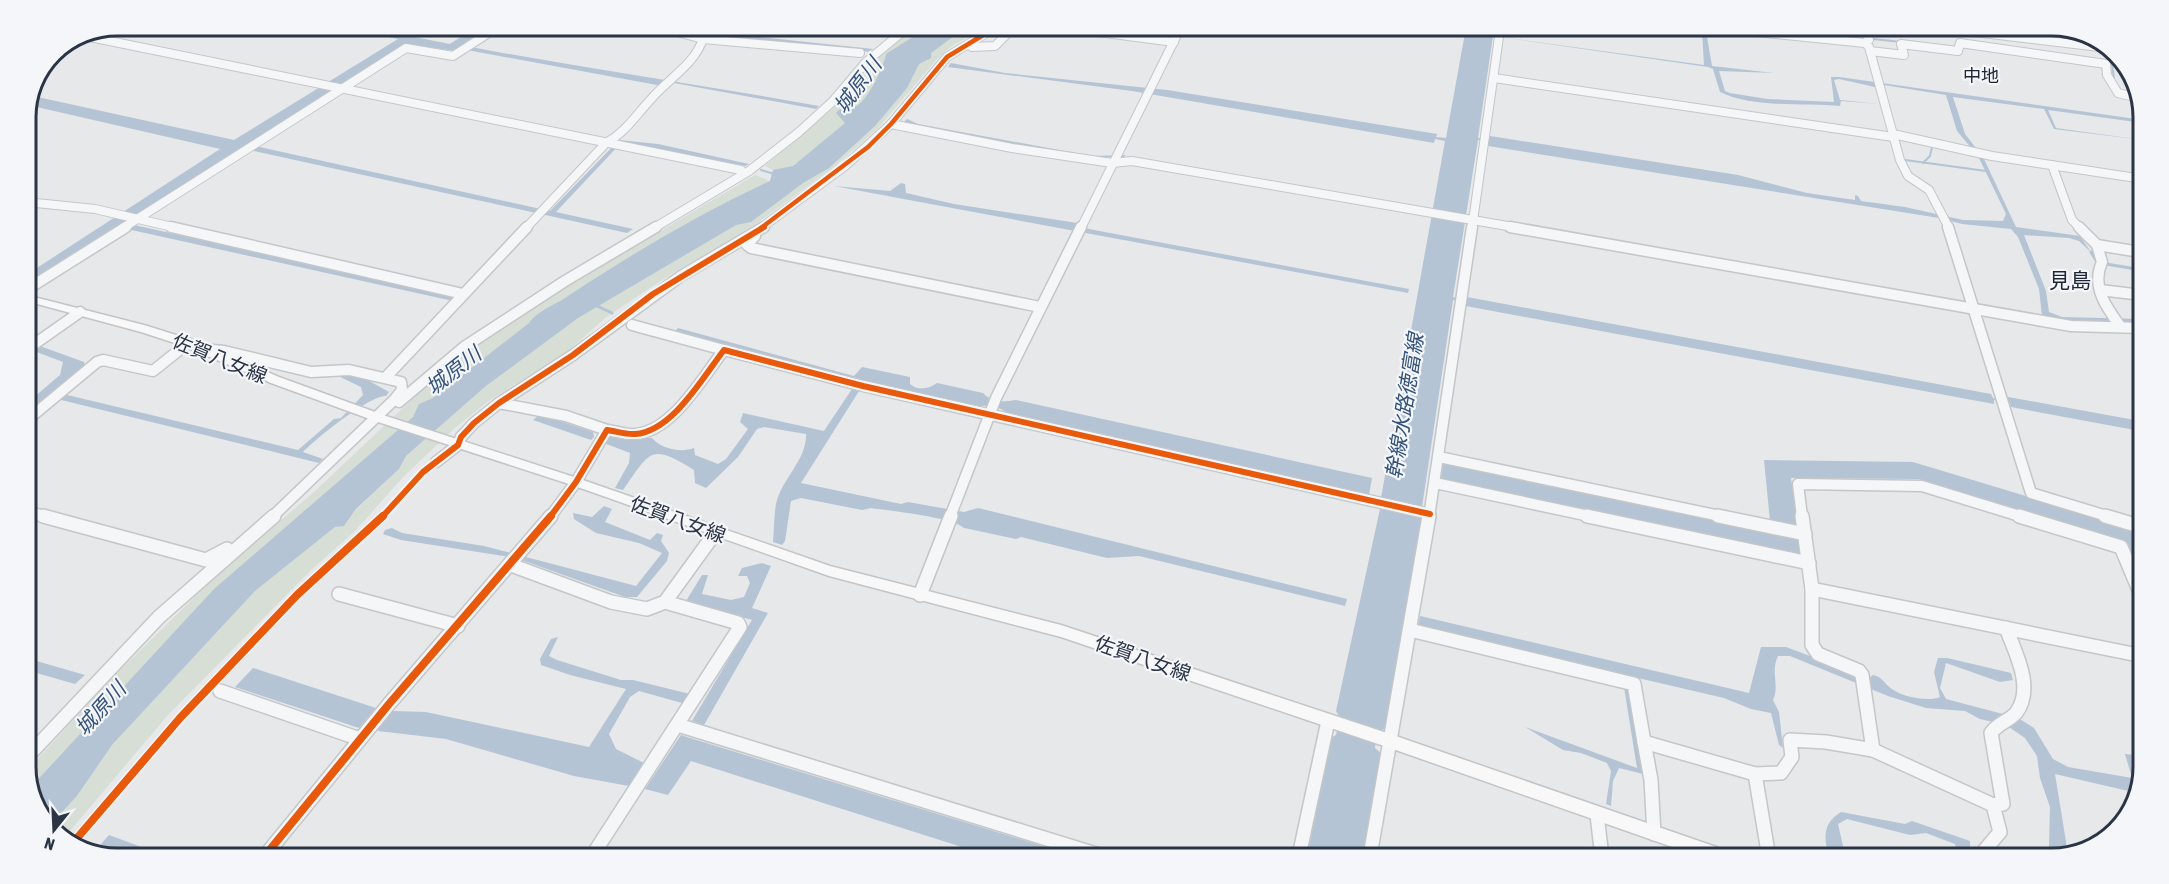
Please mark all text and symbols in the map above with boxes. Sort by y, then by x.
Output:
water label: 城原川 [828,51,887,117]
district label: 中地 [1963,65,1999,86]
district label: 見島 [2049,268,2091,292]
street label: 佐賀八女線 [169,329,271,387]
water label: 幹線水路徳富線 [1381,329,1428,480]
water label: 城原川 [421,340,487,399]
street label: 佐賀八女線 [627,491,729,547]
street label: 佐賀八女線 [1092,631,1194,685]
water label: 城原川 [70,675,131,739]
north arrow [24,800,84,860]
text: N [42,834,57,854]

